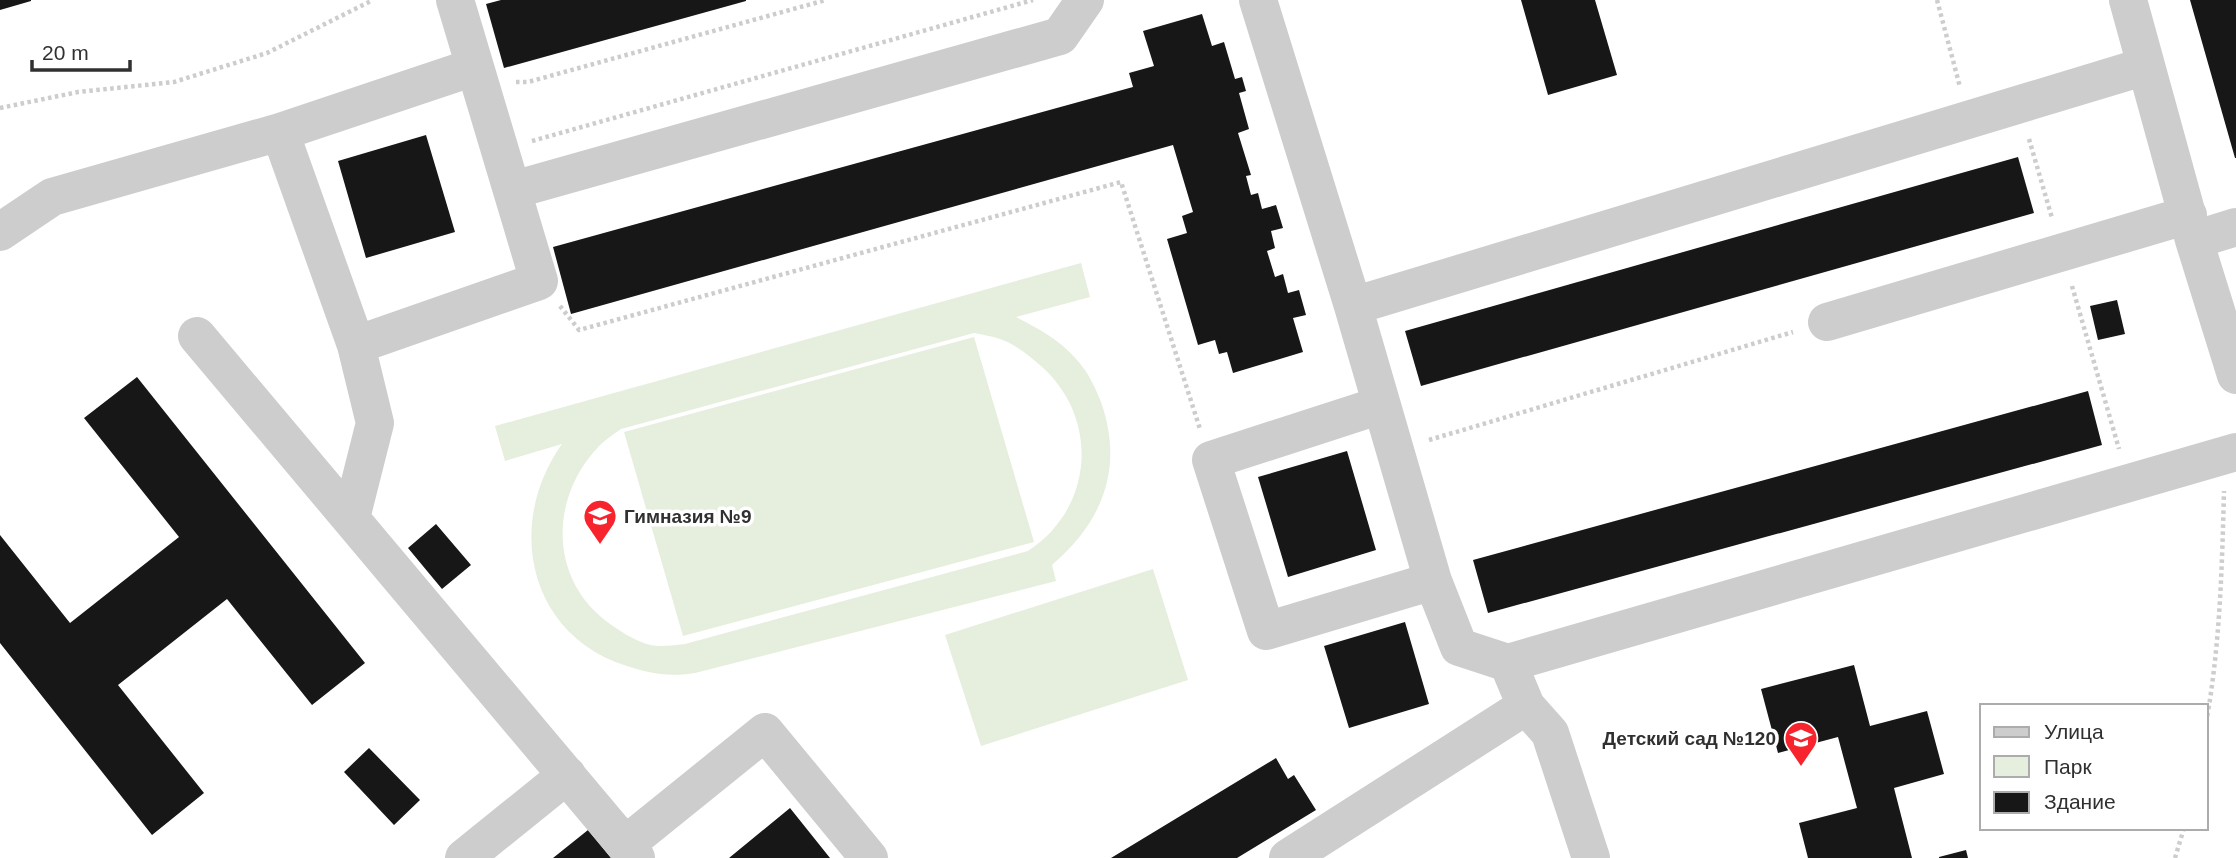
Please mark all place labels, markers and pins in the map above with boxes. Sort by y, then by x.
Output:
school or university icon: Гимназия №9 [581,497,619,546]
place label: Гимназия №9 [624,506,752,527]
school or university icon: Детский сад №120 [1782,719,1820,768]
place label: Детский сад №120 [1603,728,1776,749]

